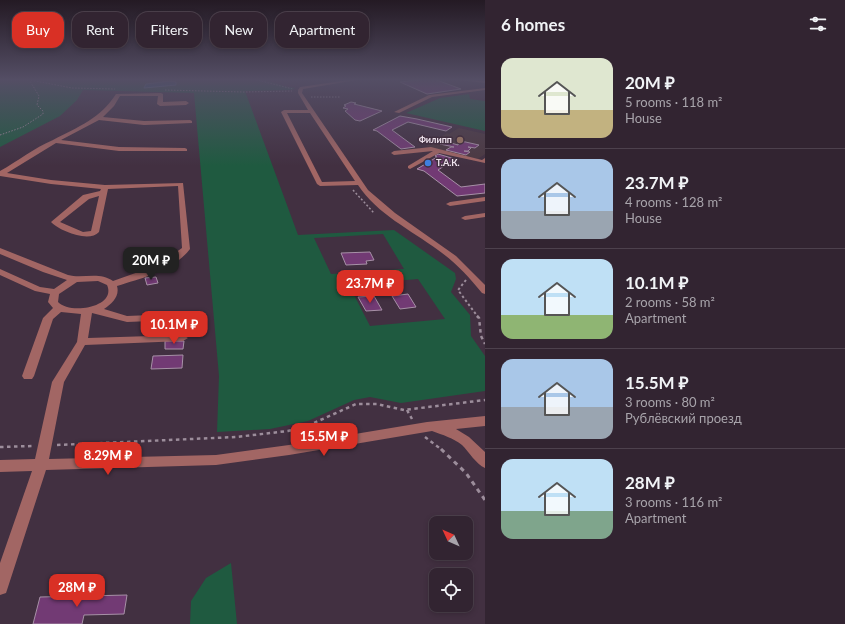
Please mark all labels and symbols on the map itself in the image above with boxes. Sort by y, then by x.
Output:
place label: Филипп [419,134,452,145]
marker: Филипп [455,135,465,145]
place label: Т.А.К. [436,157,460,168]
marker: Т.А.К. [423,158,433,168]
pin: 20M ₽ [123,247,179,281]
pin: 23.7M ₽ [333,270,407,304]
pin: 10.1M ₽ [137,311,211,345]
pin: 15.5M ₽ [287,423,361,457]
pin: 8.29M ₽ [71,442,145,476]
north arrow [429,516,473,560]
pin: 28M ₽ [49,574,105,608]

